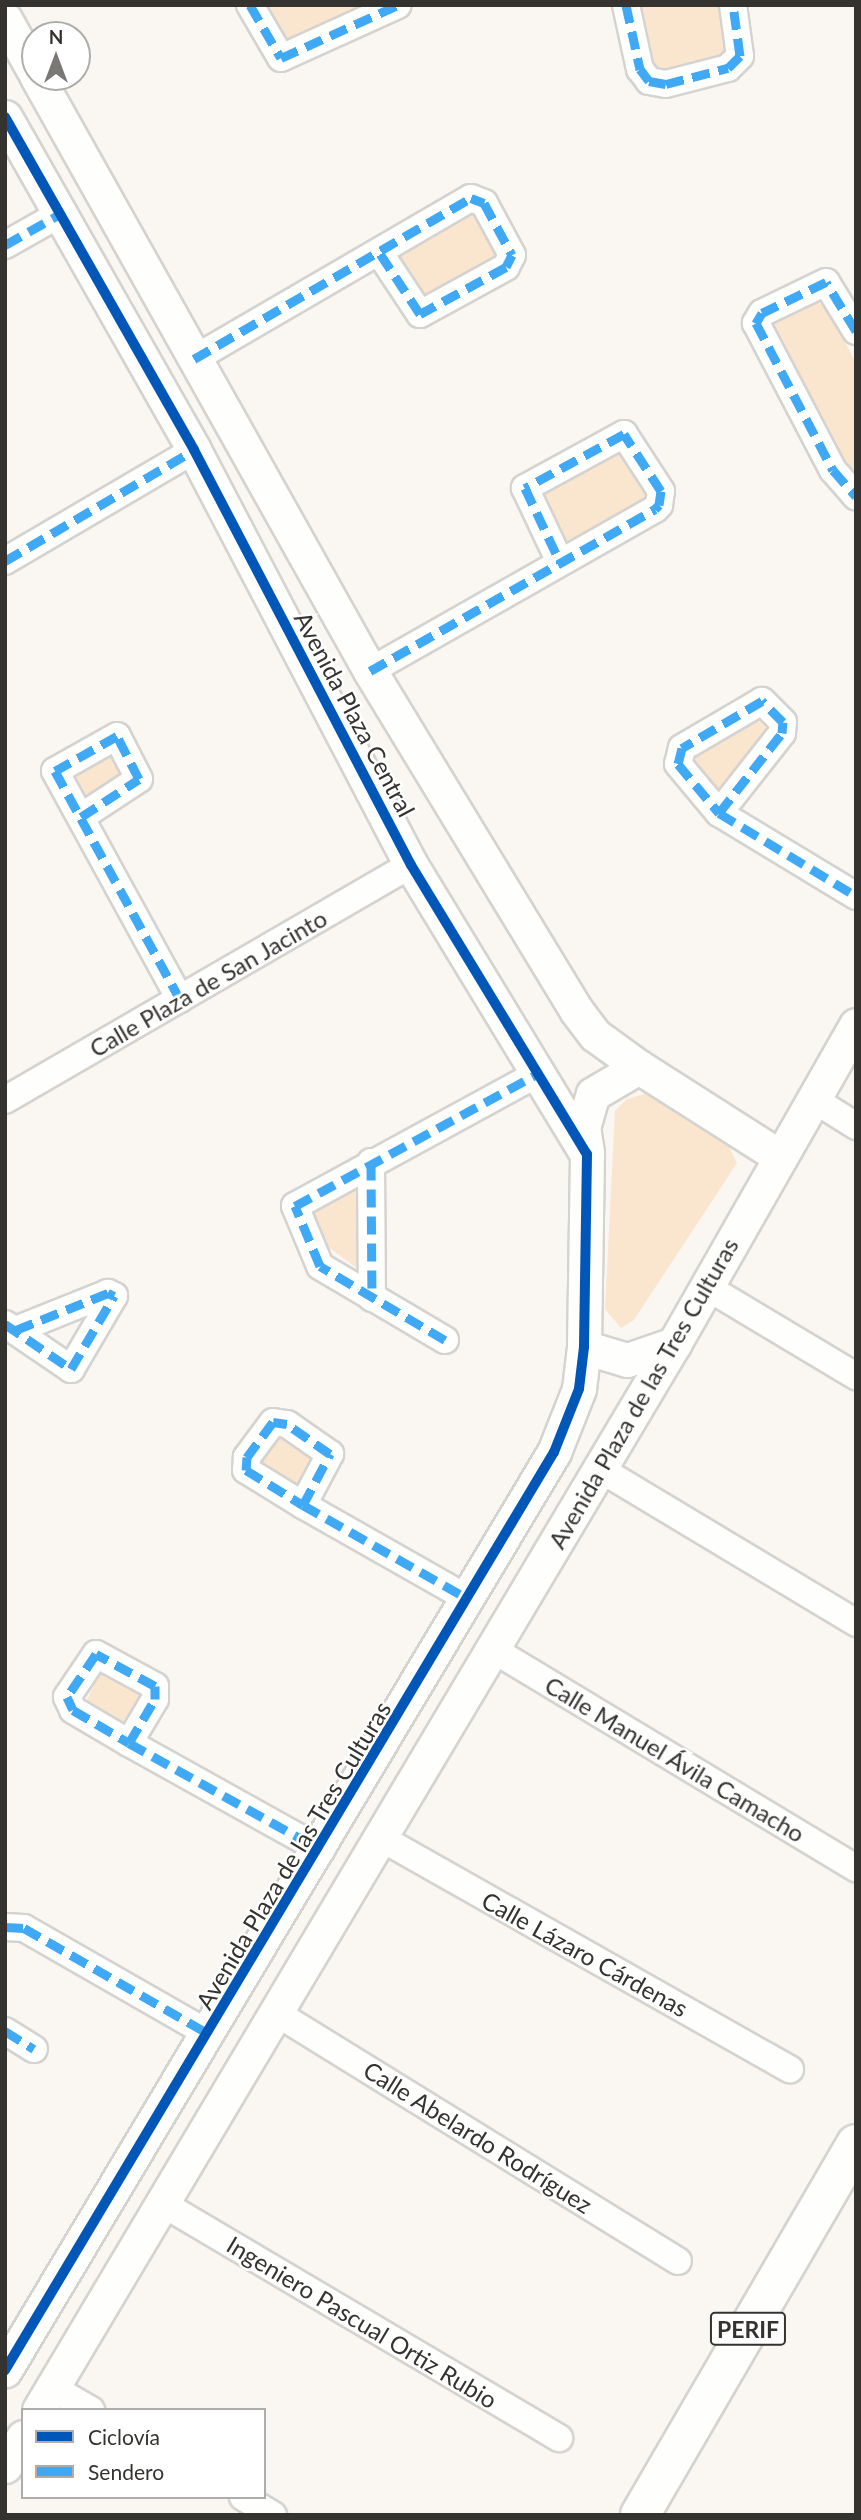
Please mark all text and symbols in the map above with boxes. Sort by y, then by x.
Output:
north arrow [21,21,91,91]
text: N [49,25,63,48]
street label: Avenida Plaza Central [289,607,421,821]
street label: Calle Plaza de San Jacinto [84,903,332,1063]
street label: Avenida Plaza de las Tres Culturas [542,1232,744,1554]
street label: Calle Manuel Ávila Camacho [540,1670,810,1848]
street label: Avenida Plaza de las Tres Culturas [189,1696,397,2014]
street label: Calle Lázaro Cárdenas [477,1885,693,2023]
street label: Calle Abelardo Rodríguez [358,2055,598,2219]
street label: Ingeniero Pascual Ortiz Rubio [222,2230,502,2414]
road number: PERIF [710,2310,786,2348]
legend [21,2408,266,2499]
text: Ciclovía [88,2424,160,2449]
text: Sendero [88,2459,164,2484]

